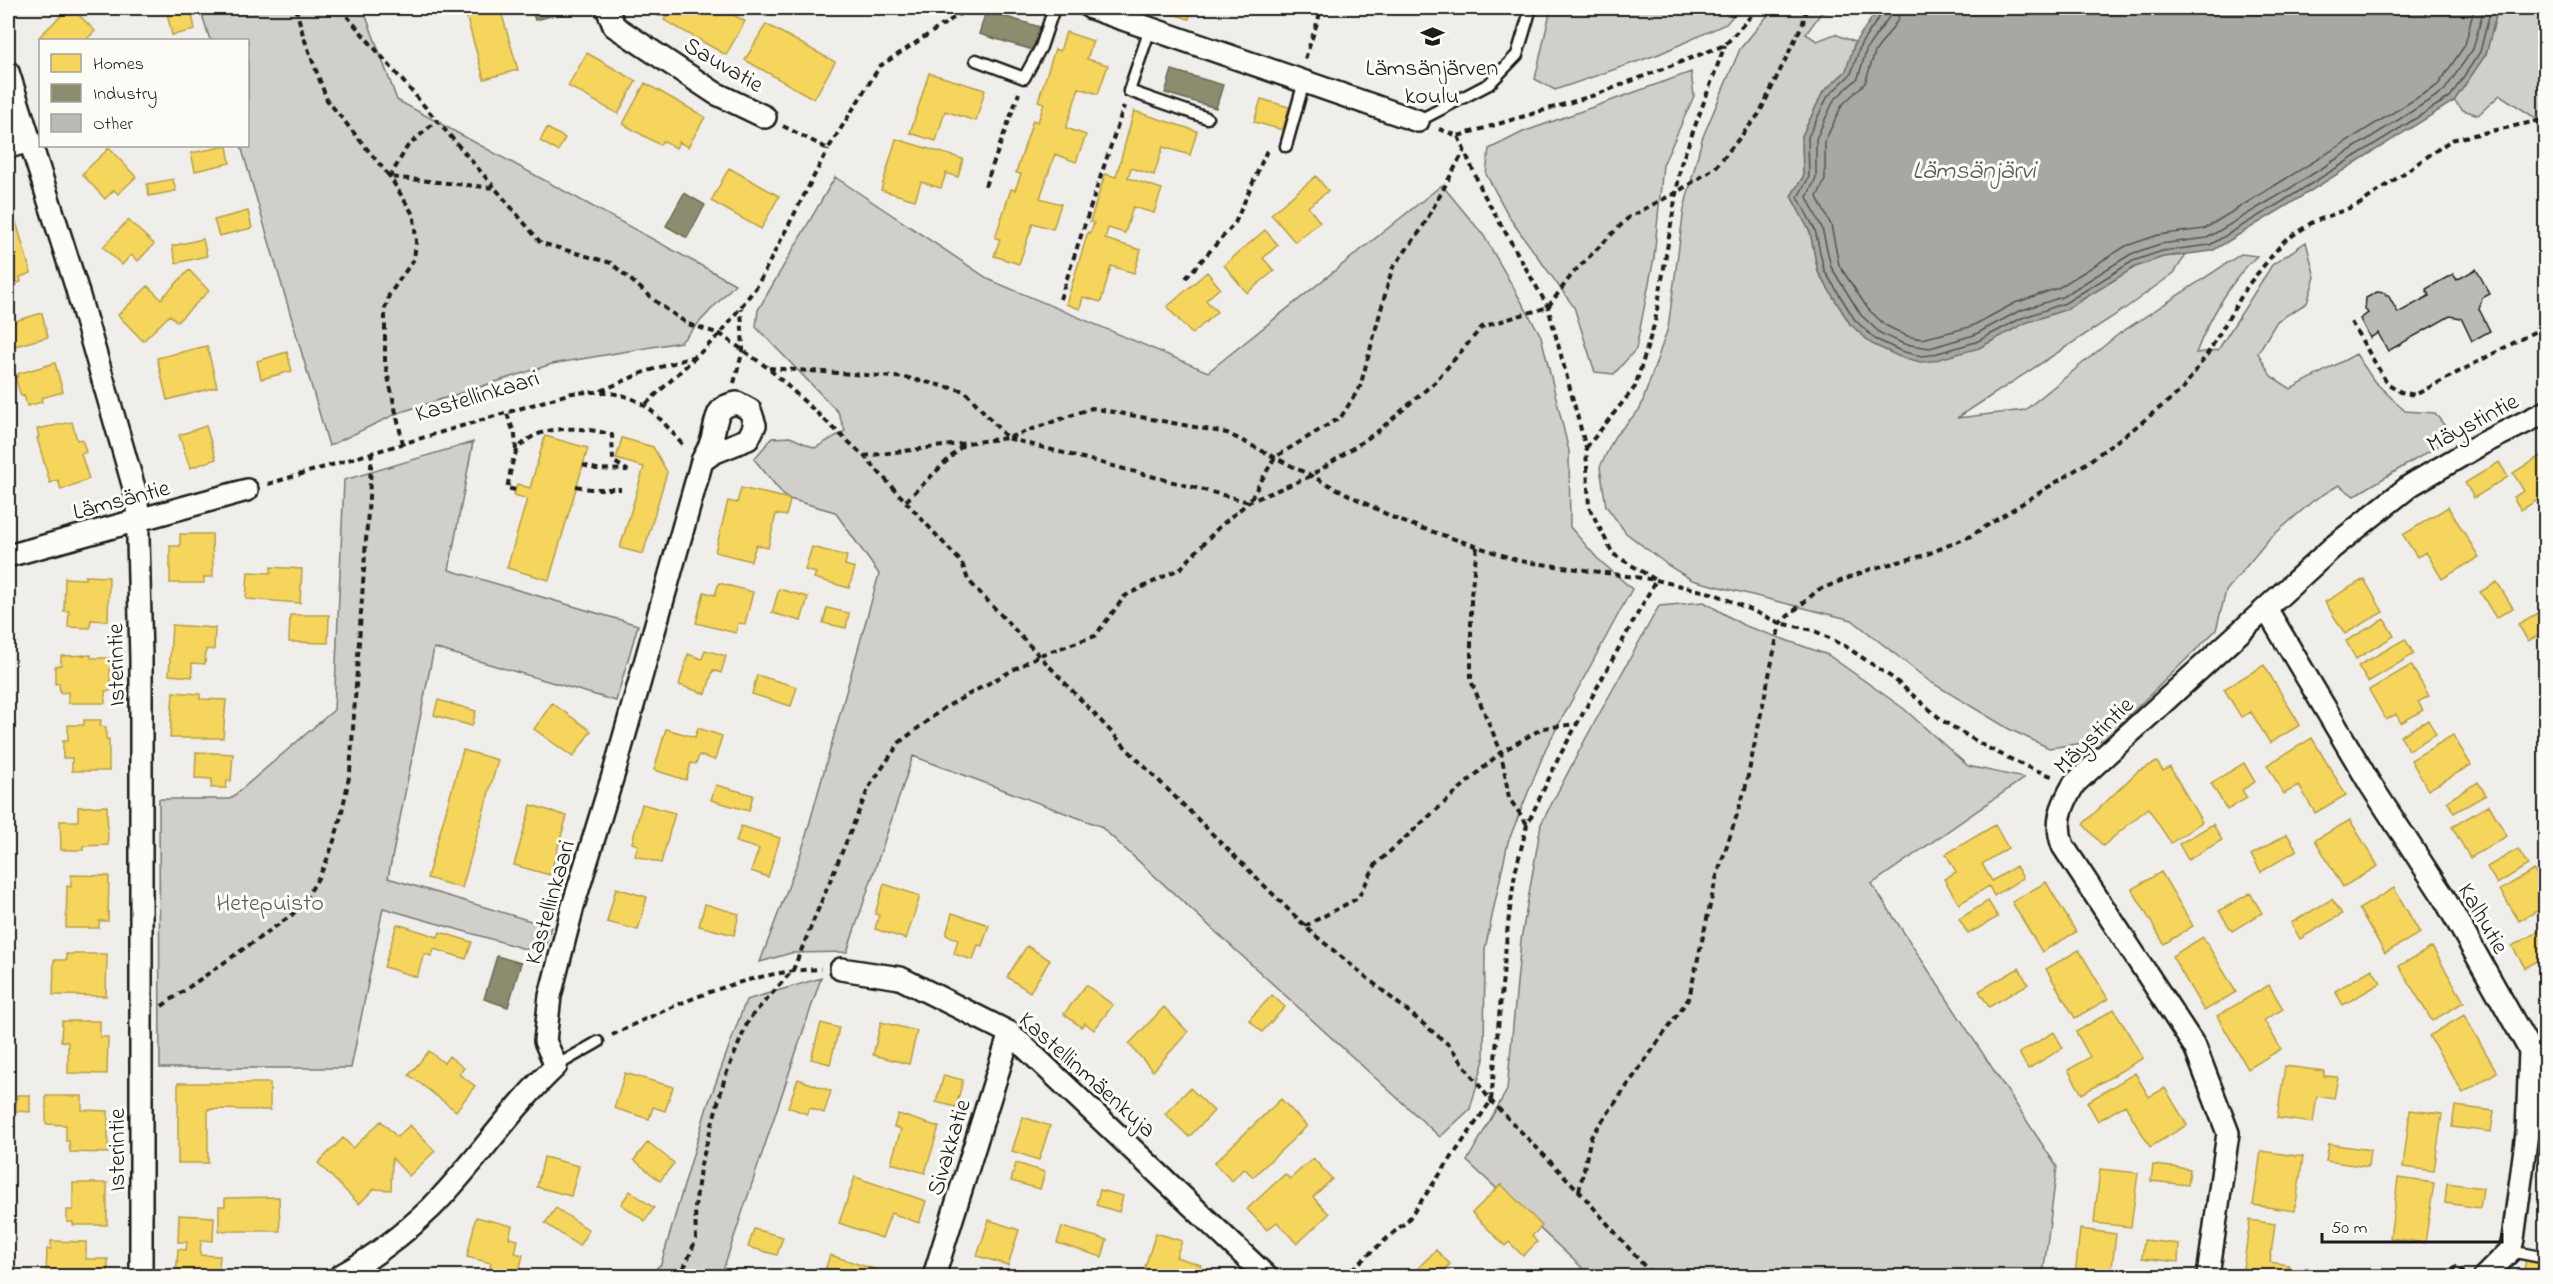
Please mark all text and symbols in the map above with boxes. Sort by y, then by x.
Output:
school or university icon: Lämsänjärven koulu [1419,24,1445,50]
street label: Sauvatie [676,29,770,103]
legend [39,39,249,147]
text: Homes [93,52,144,78]
place label: Lämsänjärven koulu [1366,52,1498,115]
text: Industry [93,82,157,108]
text: Other [93,112,133,138]
water label: Lämsänjärvi [1912,153,2038,191]
street label: Kastellinkaari [411,362,544,433]
street label: Mäystintie [2421,385,2526,464]
street label: Lämsäntie [69,472,174,531]
street label: Isterintie [99,623,136,707]
street label: Mäystintie [2047,689,2144,785]
street label: Kastellinkaari [517,836,586,969]
street label: Kalhutie [2447,877,2516,961]
park label: Hetepuisto [216,887,324,922]
street label: Kastellinmäenkuja [1010,1004,1163,1147]
street label: Sivakkatie [919,1095,982,1200]
street label: Isterintie [101,1108,136,1192]
scale bar [2322,1206,2502,1244]
text: 50 m [2331,1216,2368,1242]

